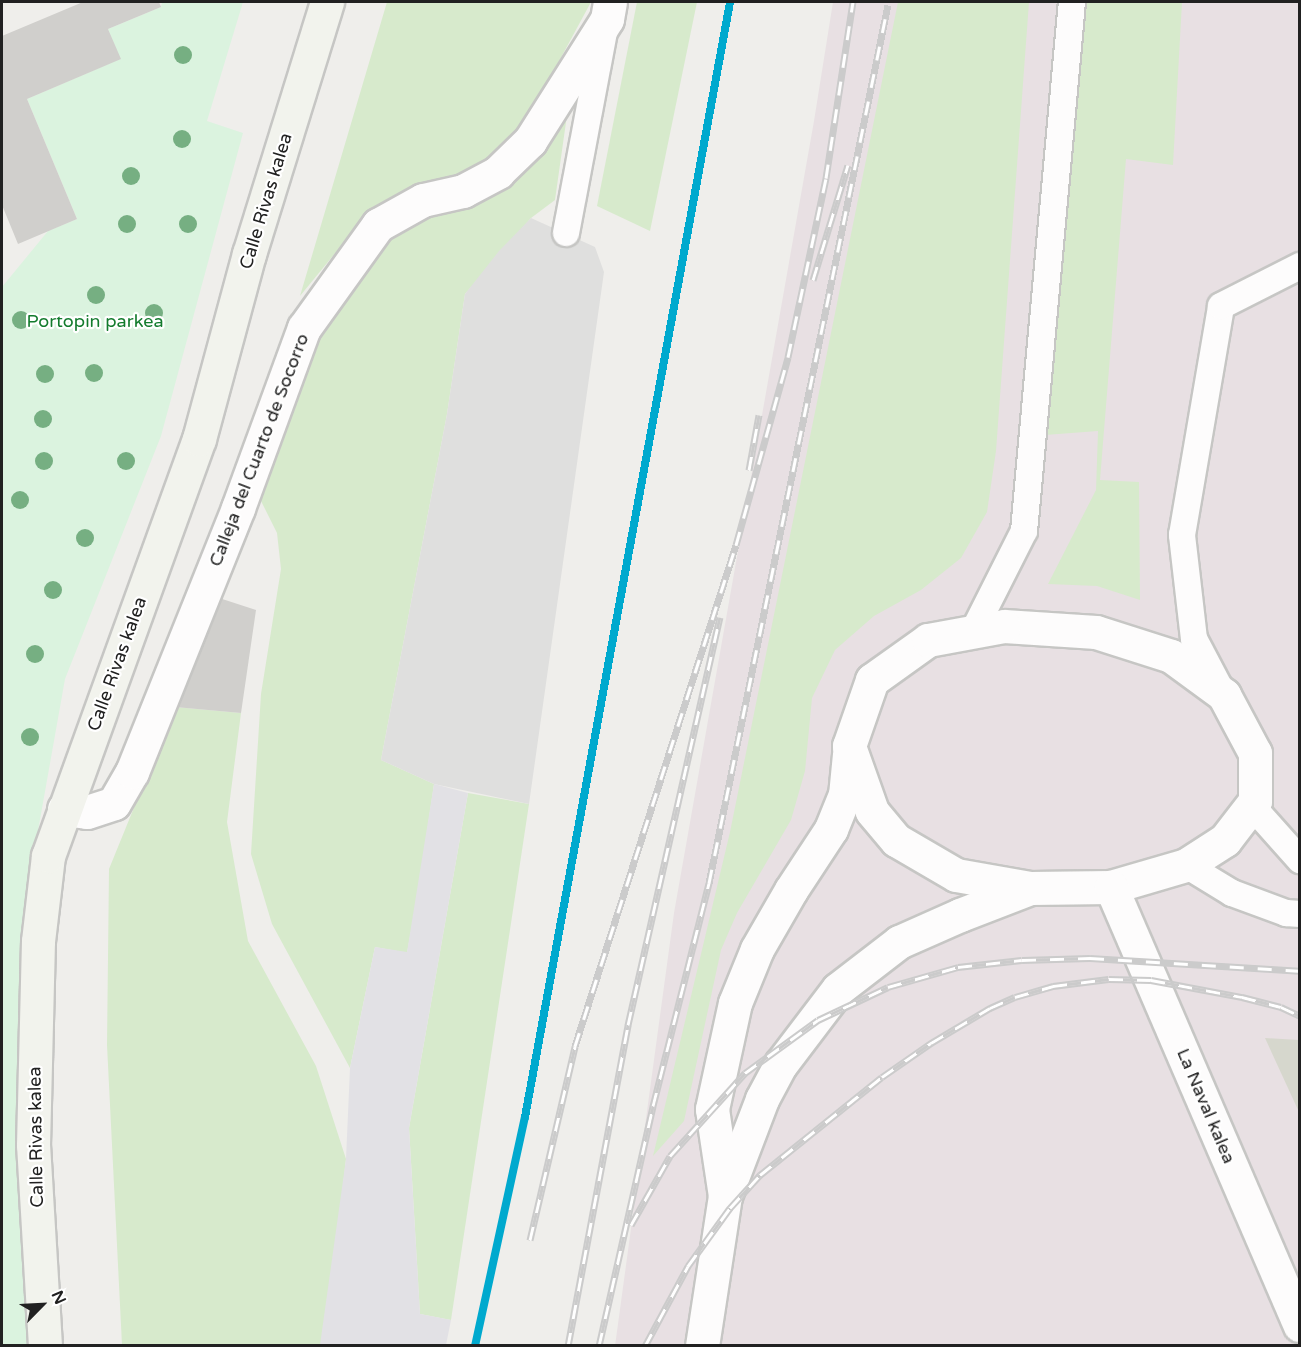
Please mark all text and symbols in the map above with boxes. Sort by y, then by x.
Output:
street label: Calle Rivas kalea [235,130,297,272]
park label: Portopin parkea [26,310,164,332]
street label: Calleja del Cuarto de Socorro [205,331,313,569]
street label: Calle Rivas kalea [83,594,151,734]
street label: La Naval kalea [1172,1045,1240,1167]
street label: Calle Rivas kalea [24,1066,48,1208]
north arrow [12,1275,72,1335]
text: N [47,1288,70,1308]

